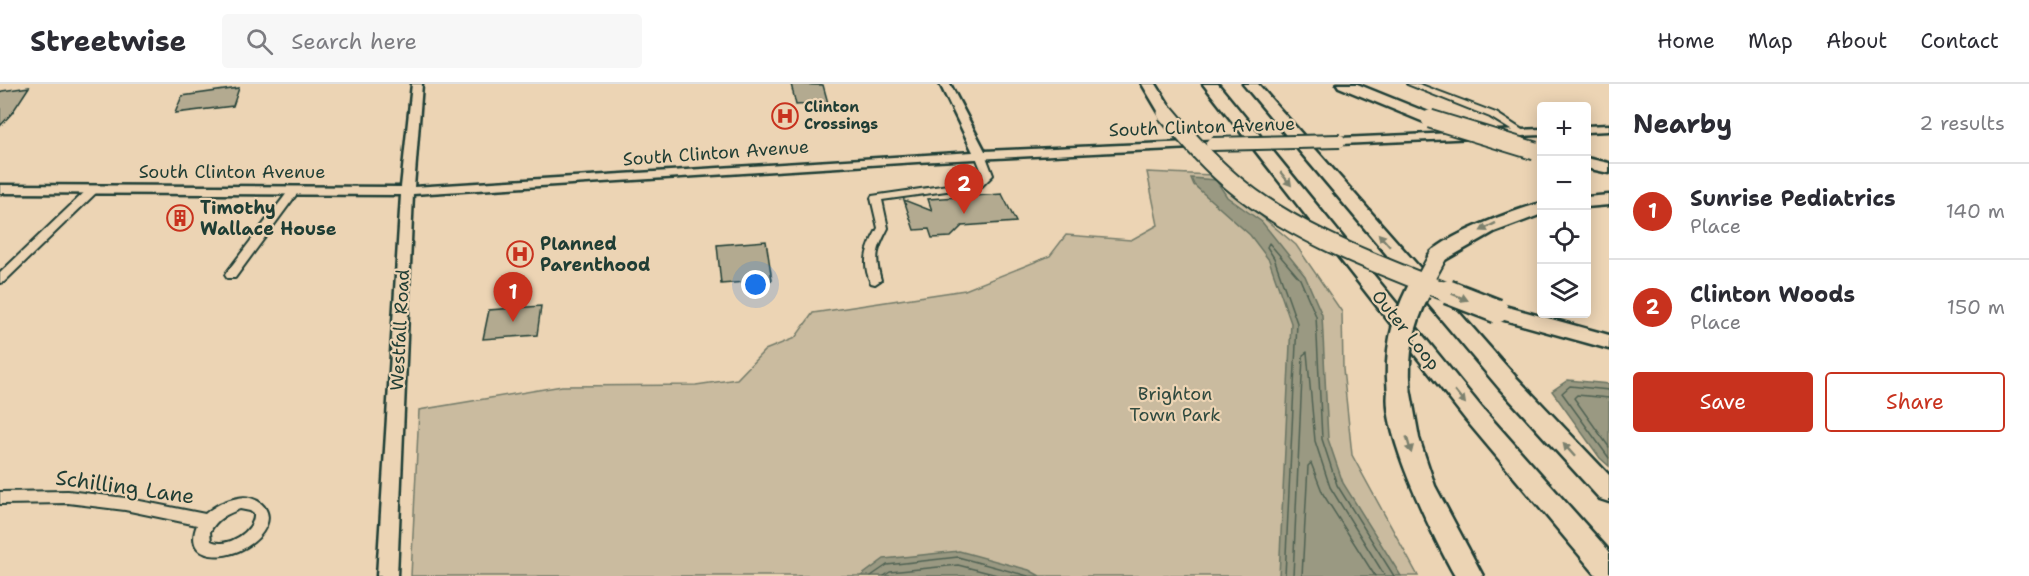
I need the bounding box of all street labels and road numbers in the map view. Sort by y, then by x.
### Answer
street label: South Clinton Avenue [1108,112,1296,142]
street label: South Clinton Avenue [622,135,810,171]
street label: South Clinton Avenue [139,160,325,184]
street label: Westfall Road [385,269,415,391]
street label: Outer Loop [1366,285,1446,375]
street label: Schilling Lane [54,463,196,511]

